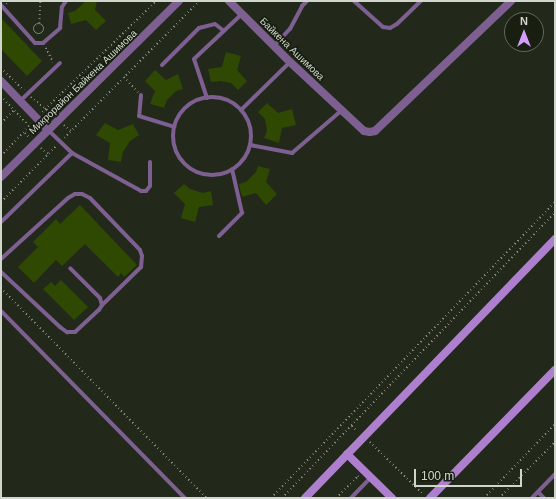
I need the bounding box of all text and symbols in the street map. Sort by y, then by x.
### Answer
north arrow [504,12,544,52]
street label: Байкена Ашимова [257,15,327,83]
text: N [520,15,528,27]
street label: Микрорайон Байкена Ашимова [27,27,139,137]
scale bar [416,461,524,487]
text: 100 m [421,469,454,483]

